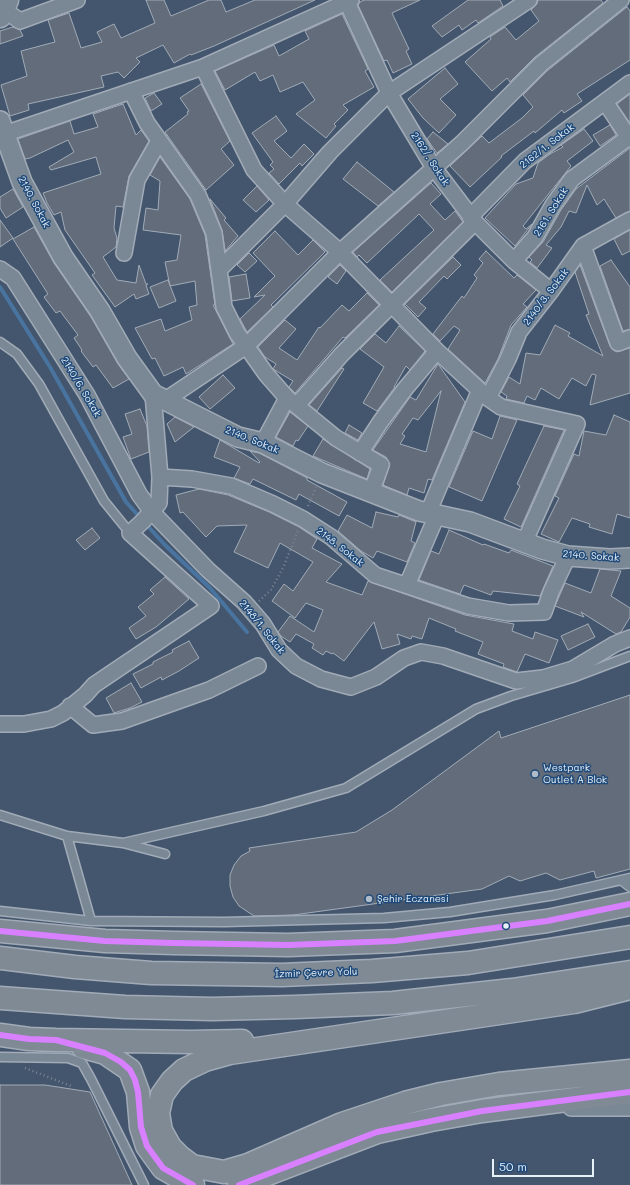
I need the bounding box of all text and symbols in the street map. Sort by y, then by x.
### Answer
street label: 2162/1. Sokak [517,121,577,171]
street label: 2162/. Sokak [408,130,452,188]
street label: 2140. Sokak [15,174,53,230]
street label: 2161. Sokak [531,185,571,239]
street label: 2140/3. Sokak [521,266,571,328]
street label: 2140/6. Sokak [58,355,104,419]
street label: 2140. Sokak [223,424,281,456]
street label: 2148. Sokak [314,525,366,569]
street label: 2140. Sokak [562,548,620,564]
street label: 2148/1. Sokak [236,597,288,657]
place label: Westpark Outlet A Blok [543,762,607,786]
marker: Westpark Outlet A Blok [530,769,540,779]
place label: Şehir Eczanesi [377,893,449,905]
marker: Şehir Eczanesi [364,894,374,904]
unlabelled marker [501,921,511,931]
street label: İzmir Çevre Yolu [274,966,358,980]
scale bar [494,1151,596,1177]
text: 50 m [499,1158,527,1174]

